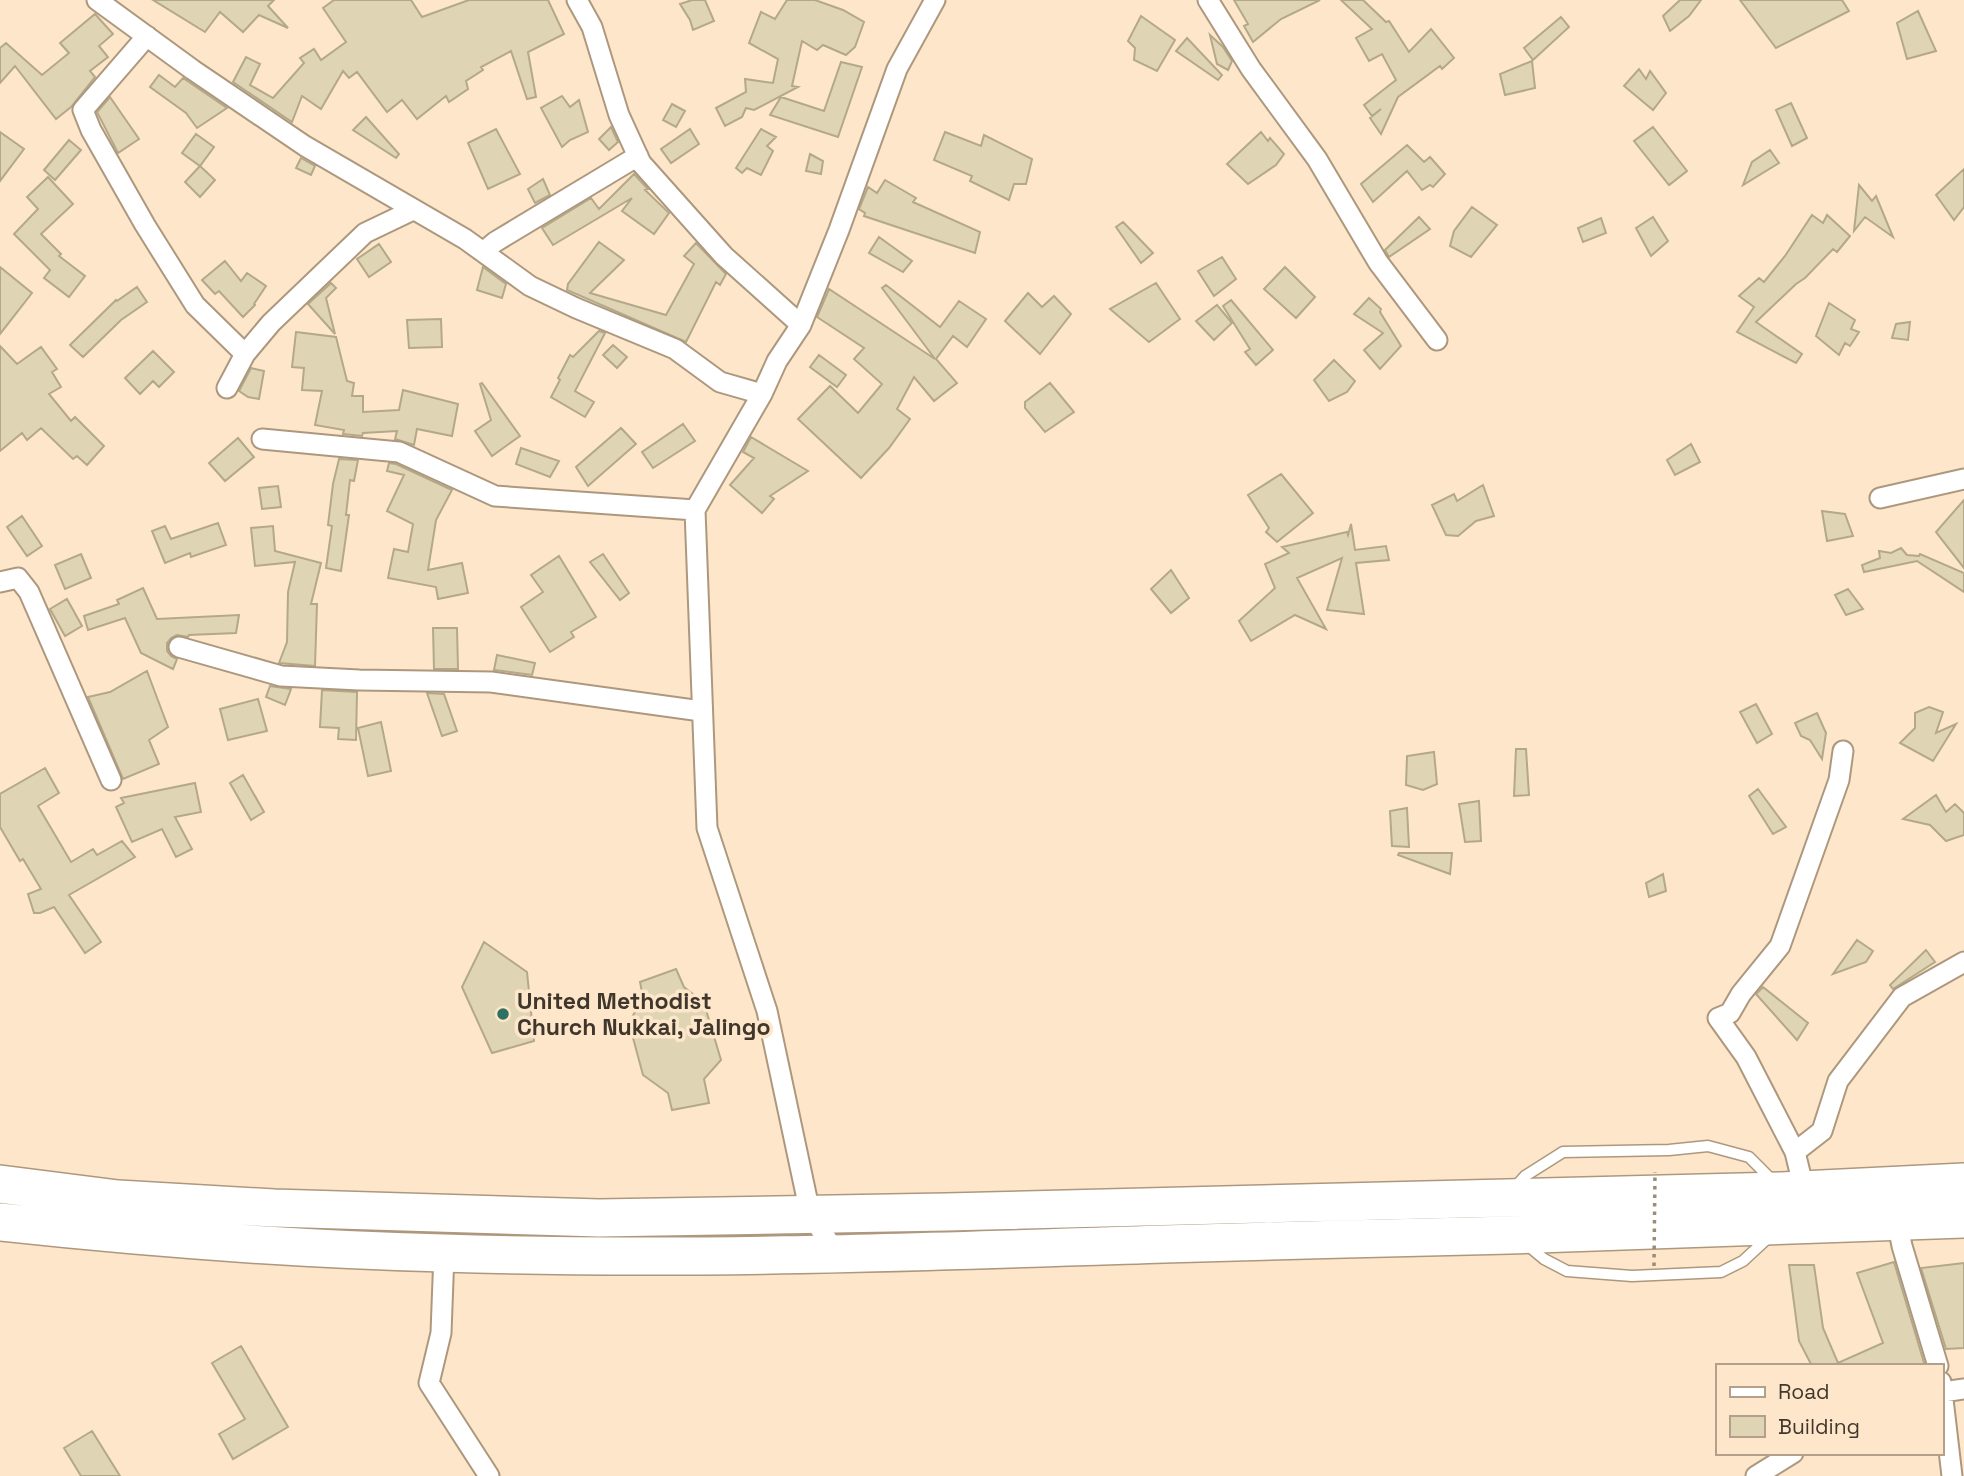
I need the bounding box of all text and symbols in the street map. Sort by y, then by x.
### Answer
place label: United Methodist Church Nukkai, Jalingo [517,986,770,1042]
marker: United Methodist Church Nukkai, Jalingo [495,1006,511,1022]
legend [1716,1364,1943,1455]
text: Road [1778,1378,1830,1405]
text: Building [1778,1413,1860,1440]

